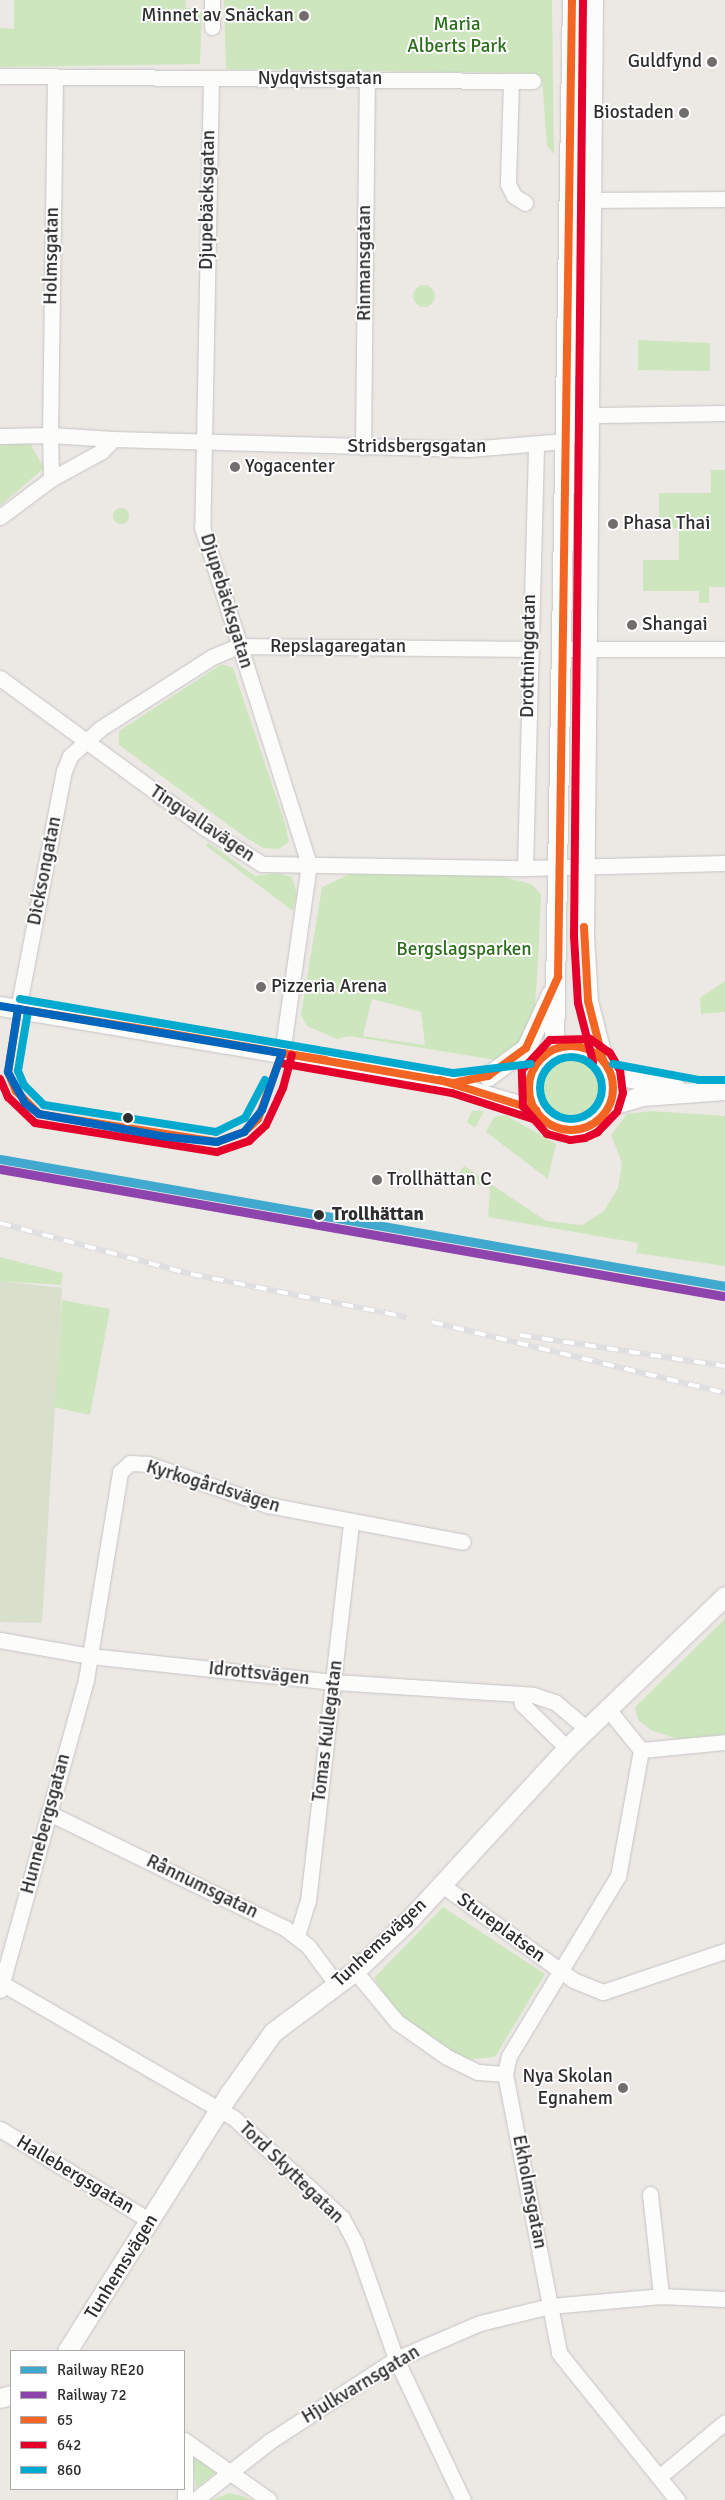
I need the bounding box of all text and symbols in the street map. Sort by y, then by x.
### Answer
place label: Minnet av Snäckan [141,5,294,27]
marker: Minnet av Snäckan [298,10,310,22]
park label: Maria Alberts Park [407,14,507,58]
place label: Guldfynd [628,51,702,73]
marker: Guldfynd [706,56,718,68]
street label: Nydqvistsgatan [258,68,382,90]
place label: Biostaden [593,102,674,124]
marker: Biostaden [678,107,690,119]
street label: Djupebäcksgatan [195,130,221,270]
street label: Rinmansgatan [354,205,376,321]
street label: Holmsgatan [40,207,64,305]
street label: Stridsbergsgatan [348,436,486,458]
place label: Yogacenter [245,456,335,478]
marker: Yogacenter [229,461,241,473]
place label: Phasa Thai [623,513,710,535]
marker: Phasa Thai [607,518,619,530]
street label: Djupebäcksgatan [195,531,257,671]
street label: Drottninggatan [517,594,541,718]
place label: Shangai [642,614,708,636]
marker: Shangai [626,619,638,631]
street label: Repslagaregatan [270,636,406,658]
street label: Tingvallavägen [145,781,259,867]
street label: Dicksongatan [23,815,67,927]
park label: Bergslagsparken [396,939,532,961]
place label: Pizzeria Arena [271,976,387,998]
marker: Pizzeria Arena [255,981,267,993]
unlabelled marker [123,1113,133,1123]
place label: Trollhättan C [387,1169,492,1191]
marker: Trollhättan C [371,1174,383,1186]
place label: Trollhättan [332,1204,424,1226]
marker: Trollhättan [310,1206,328,1224]
street label: Kyrkogårdsvägen [143,1456,283,1518]
street label: Idrottsvägen [207,1657,311,1691]
street label: Tomas Kullegatan [308,1659,348,1803]
street label: Hunnebergsgatan [16,1751,76,1897]
street label: Rånnumsgatan [142,1850,262,1924]
street label: Stureplatsen [452,1888,550,1968]
street label: Tunhemsvägen [328,1894,432,1992]
place label: Nya Skolan Egnahem [522,2066,613,2110]
marker: Nya Skolan Egnahem [617,2082,629,2094]
street label: Tord Skyttegatan [234,2117,348,2229]
street label: Hallebergsgatan [12,2131,138,2219]
street label: Ekholmsgatan [507,2133,551,2251]
street label: Tunhemsvägen [81,2210,163,2324]
street label: Hjulkvarnsgatan [298,2341,424,2429]
legend [10,2350,185,2490]
text: Railway RE20 [57,2361,144,2379]
text: Railway 72 [57,2386,127,2404]
text: 65 [57,2411,73,2429]
text: 642 [57,2436,81,2454]
text: 860 [57,2461,81,2479]

